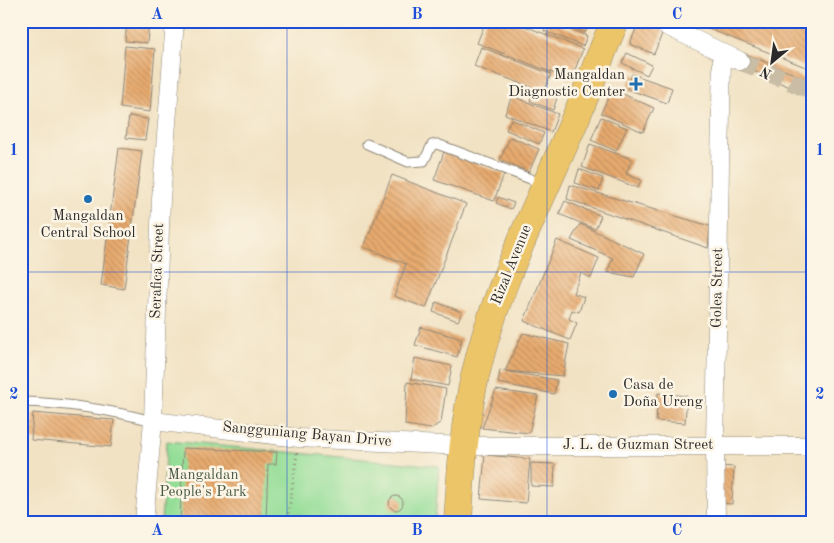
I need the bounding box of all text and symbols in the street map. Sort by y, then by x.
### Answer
text: A [151,7,163,23]
text: B [411,7,423,23]
text: C [672,7,682,23]
north arrow [746,38,796,88]
text: N [758,64,774,81]
place label: Mangaldan Diagnostic Center [508,68,625,100]
marker: Mangaldan Diagnostic Center [629,77,643,91]
text: 1 [9,143,19,159]
text: 1 [815,143,825,159]
marker: Mangaldan Central School [82,193,94,205]
place label: Mangaldan Central School [40,209,136,241]
street label: Serafica Street [149,223,167,319]
street label: Rizal Avenue [489,223,535,307]
street label: Golea Street [710,248,726,328]
place label: Casa de Doña Ureng [623,378,703,410]
text: 2 [9,387,19,403]
text: 2 [815,387,825,403]
marker: Casa de Doña Ureng [607,388,619,400]
street label: Sangguniang Bayan Drive [222,420,392,450]
street label: J. L. de Guzman Street [563,438,713,453]
park label: Mangaldan People's Park [159,468,247,500]
text: A [151,523,163,539]
text: B [411,523,423,539]
text: C [672,523,682,539]

